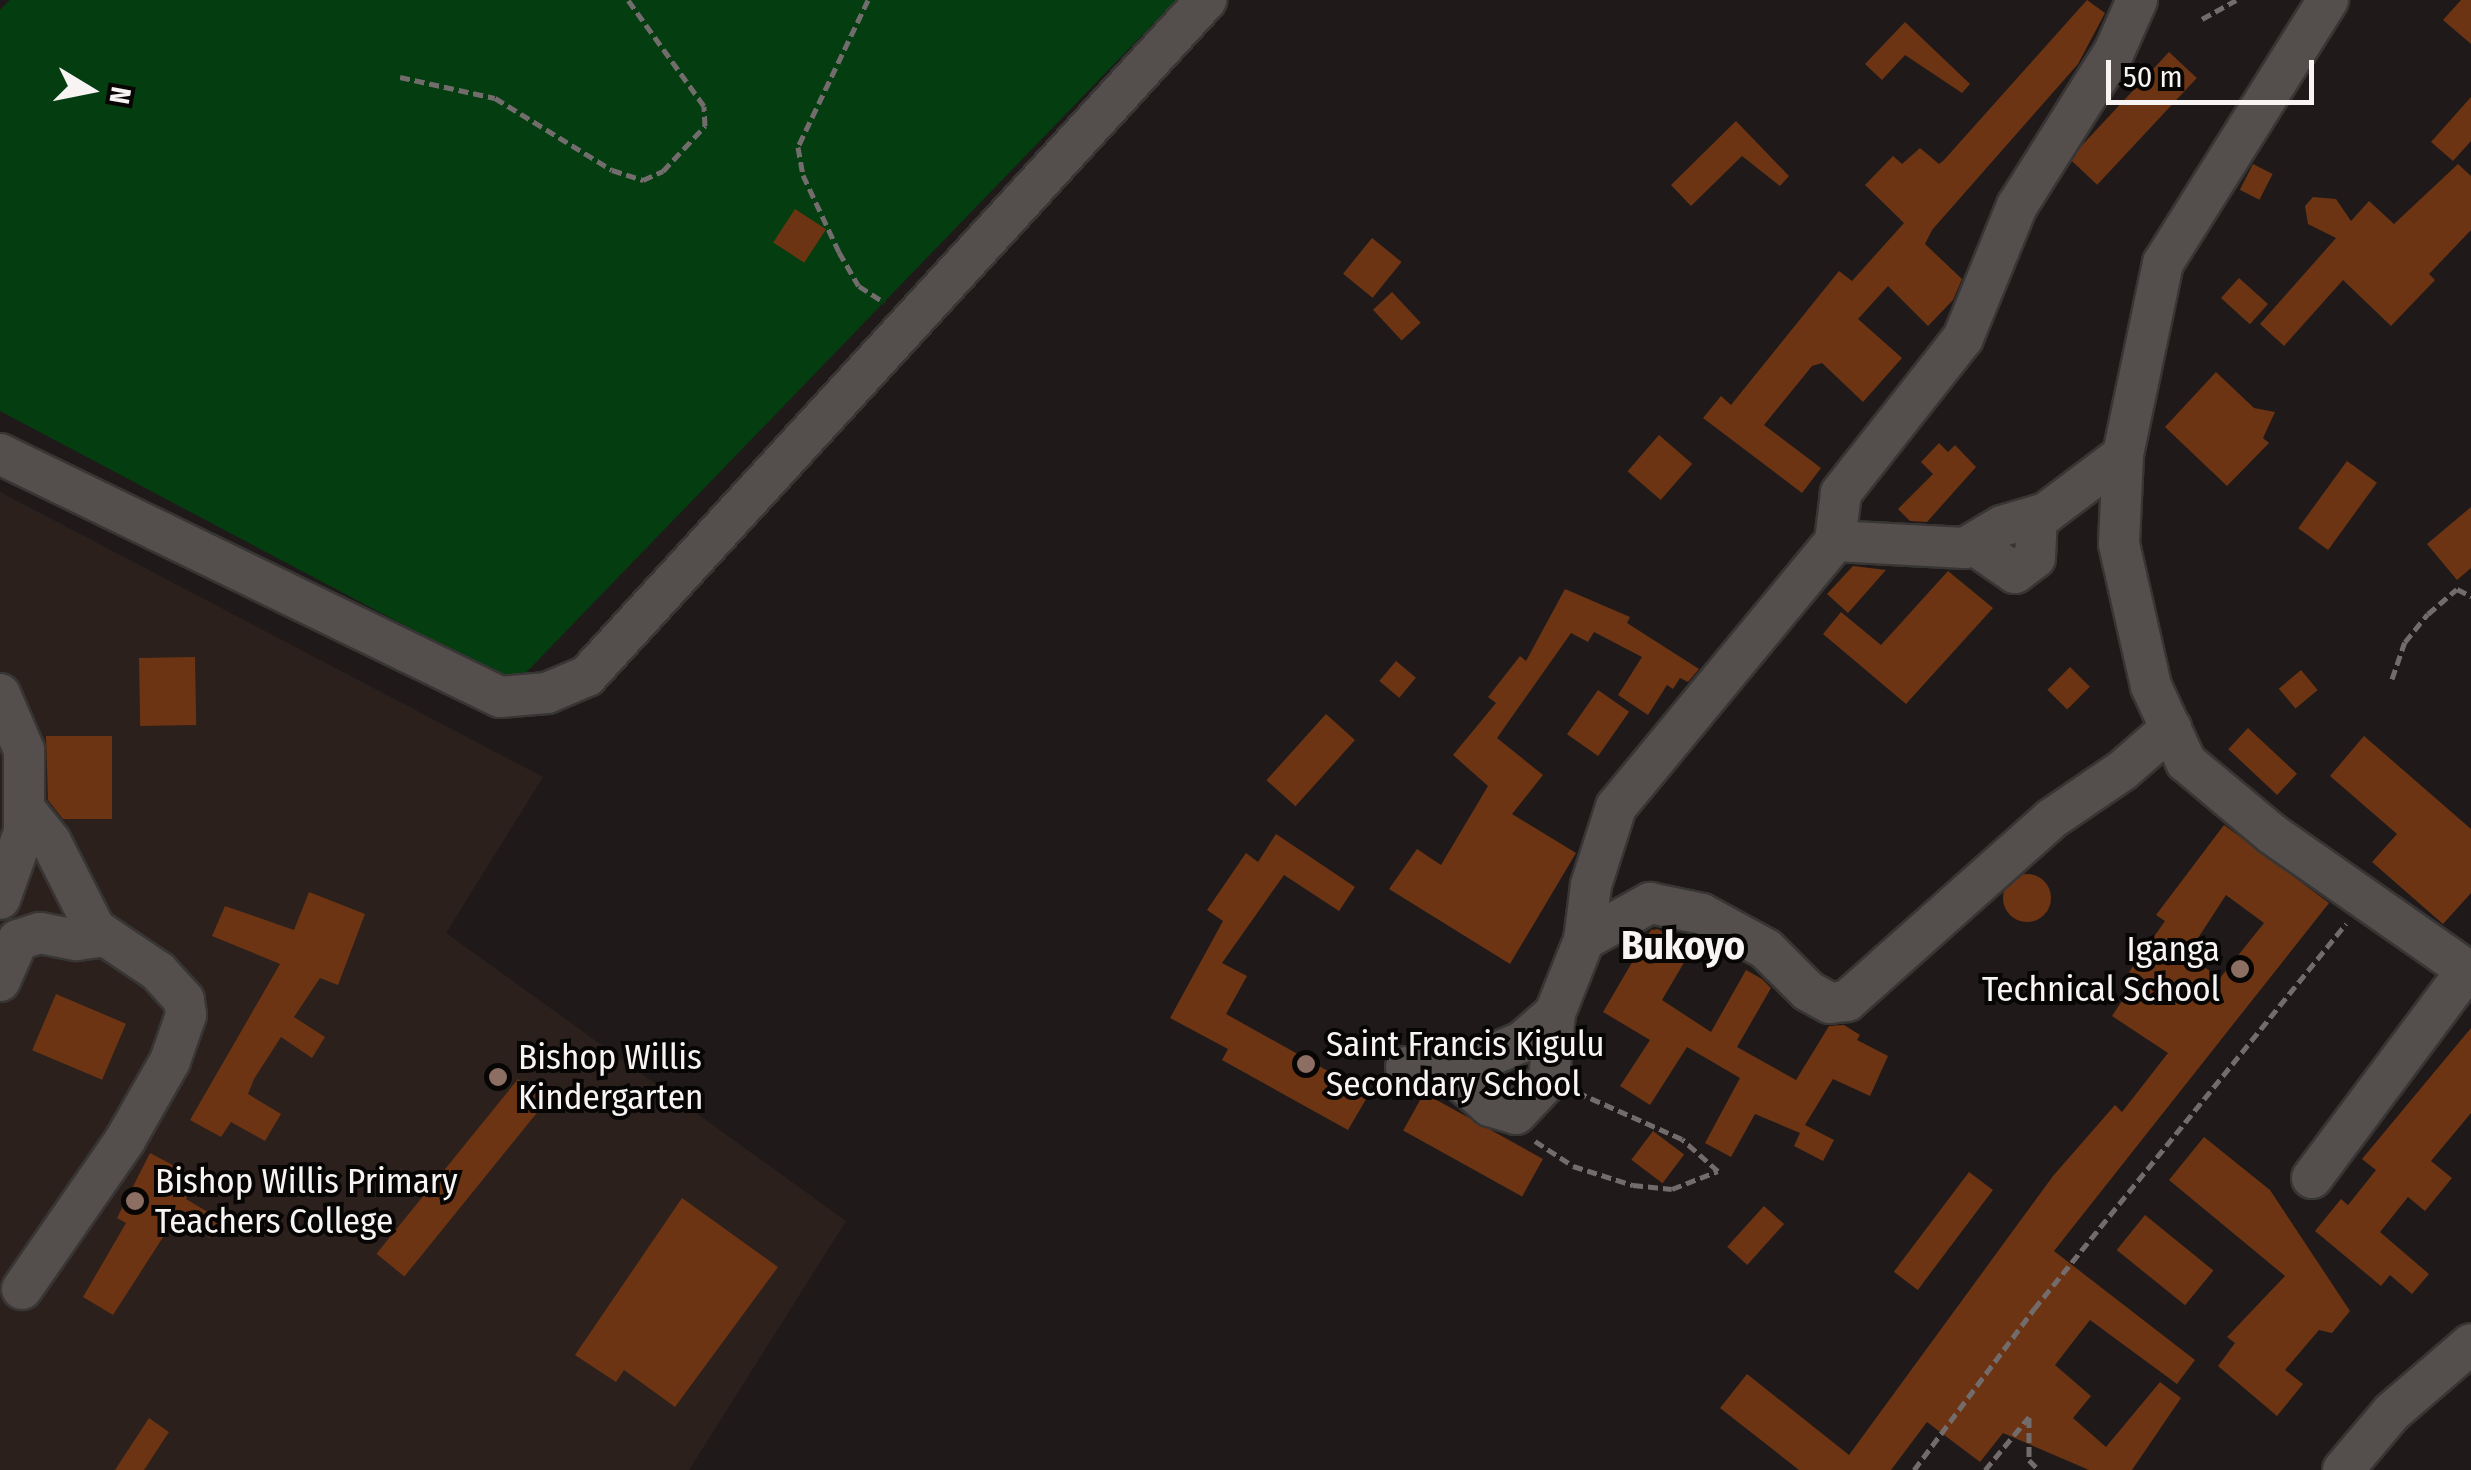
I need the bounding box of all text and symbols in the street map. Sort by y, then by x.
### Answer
north arrow [40,40,140,140]
scale bar [2111,40,2318,102]
text: 50 m [2123,59,2183,95]
text: N [102,84,138,106]
district label: Bukoyo [1621,922,1745,970]
place label: Iganga Technical School [1982,928,2220,1010]
marker: Iganga Technical School [2229,958,2251,980]
place label: Saint Francis Kigulu Secondary School [1326,1023,1605,1105]
place label: Bishop Willis Kindergarten [518,1036,703,1118]
marker: Saint Francis Kigulu Secondary School [1295,1053,1317,1075]
marker: Bishop Willis Kindergarten [487,1066,509,1088]
place label: Bishop Willis Primary Teachers College [155,1160,458,1242]
marker: Bishop Willis Primary Teachers College [124,1190,146,1212]

